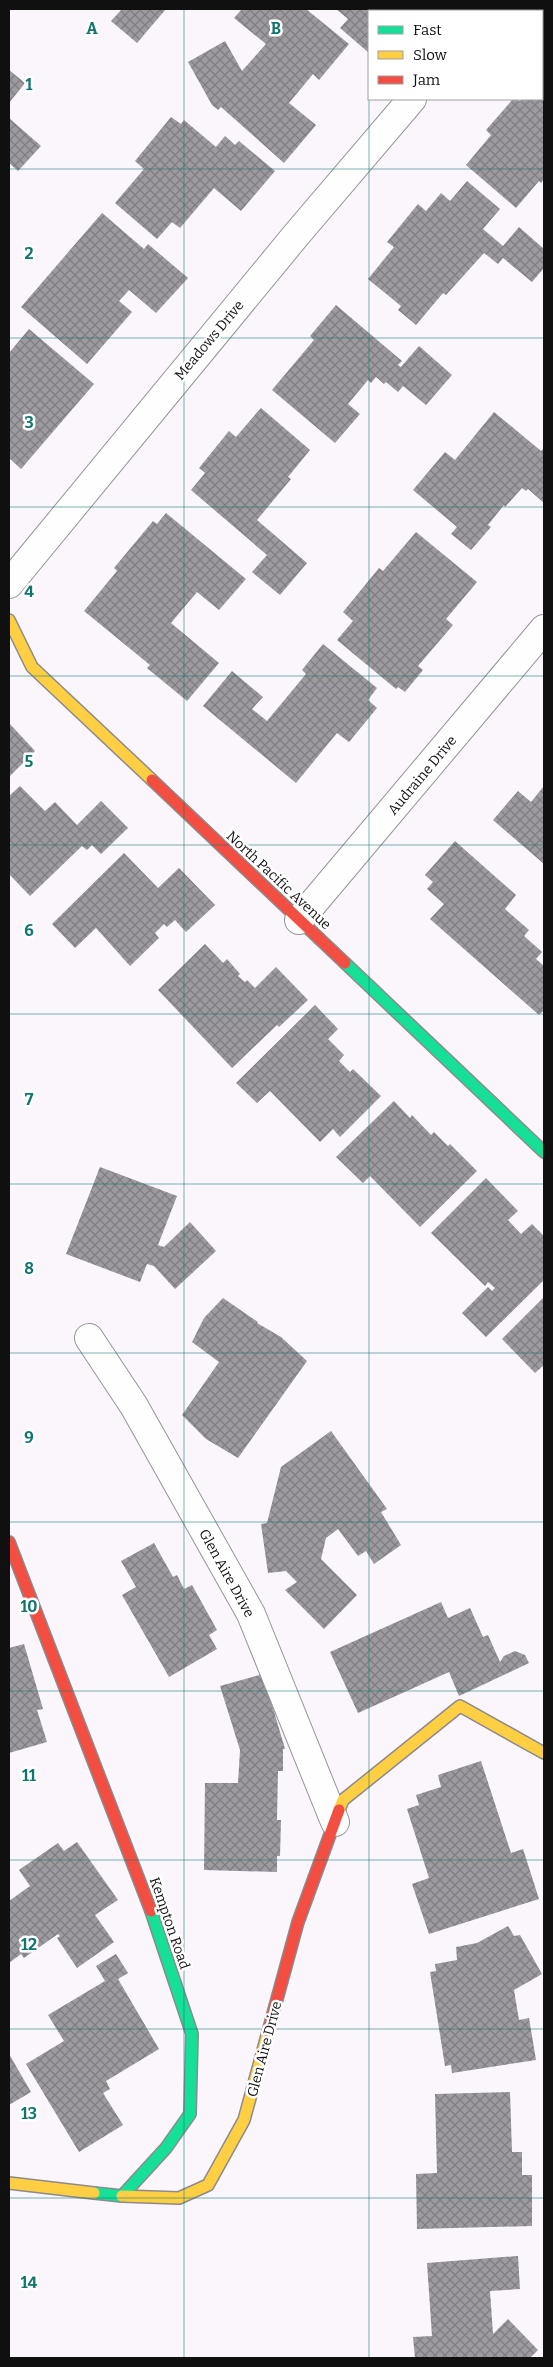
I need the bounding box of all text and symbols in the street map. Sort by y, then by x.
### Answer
legend [368,10,543,100]
text: A [86,19,98,38]
text: B [271,19,281,38]
text: Fast [413,21,442,39]
text: Slow [413,46,448,64]
text: Jam [412,71,441,89]
text: 1 [26,75,33,94]
text: 2 [24,244,34,263]
street label: Meadows Drive [171,297,248,384]
text: 3 [24,413,34,432]
text: 4 [24,582,34,601]
street label: Audraine Drive [384,732,460,818]
text: 5 [25,752,34,771]
street label: North Pacific Avenue [223,828,334,933]
text: 6 [24,921,34,940]
text: 7 [25,1090,34,1109]
text: 8 [24,1259,34,1278]
text: 9 [24,1428,34,1447]
street label: Glen Aire Drive [195,1526,258,1620]
text: 10 [20,1597,38,1616]
text: 11 [22,1766,36,1785]
street label: Kempton Road [146,1875,193,1971]
text: 12 [21,1935,37,1954]
street label: Glen Aire Drive [244,2000,285,2099]
text: 13 [21,2104,37,2123]
text: 14 [21,2273,38,2292]

